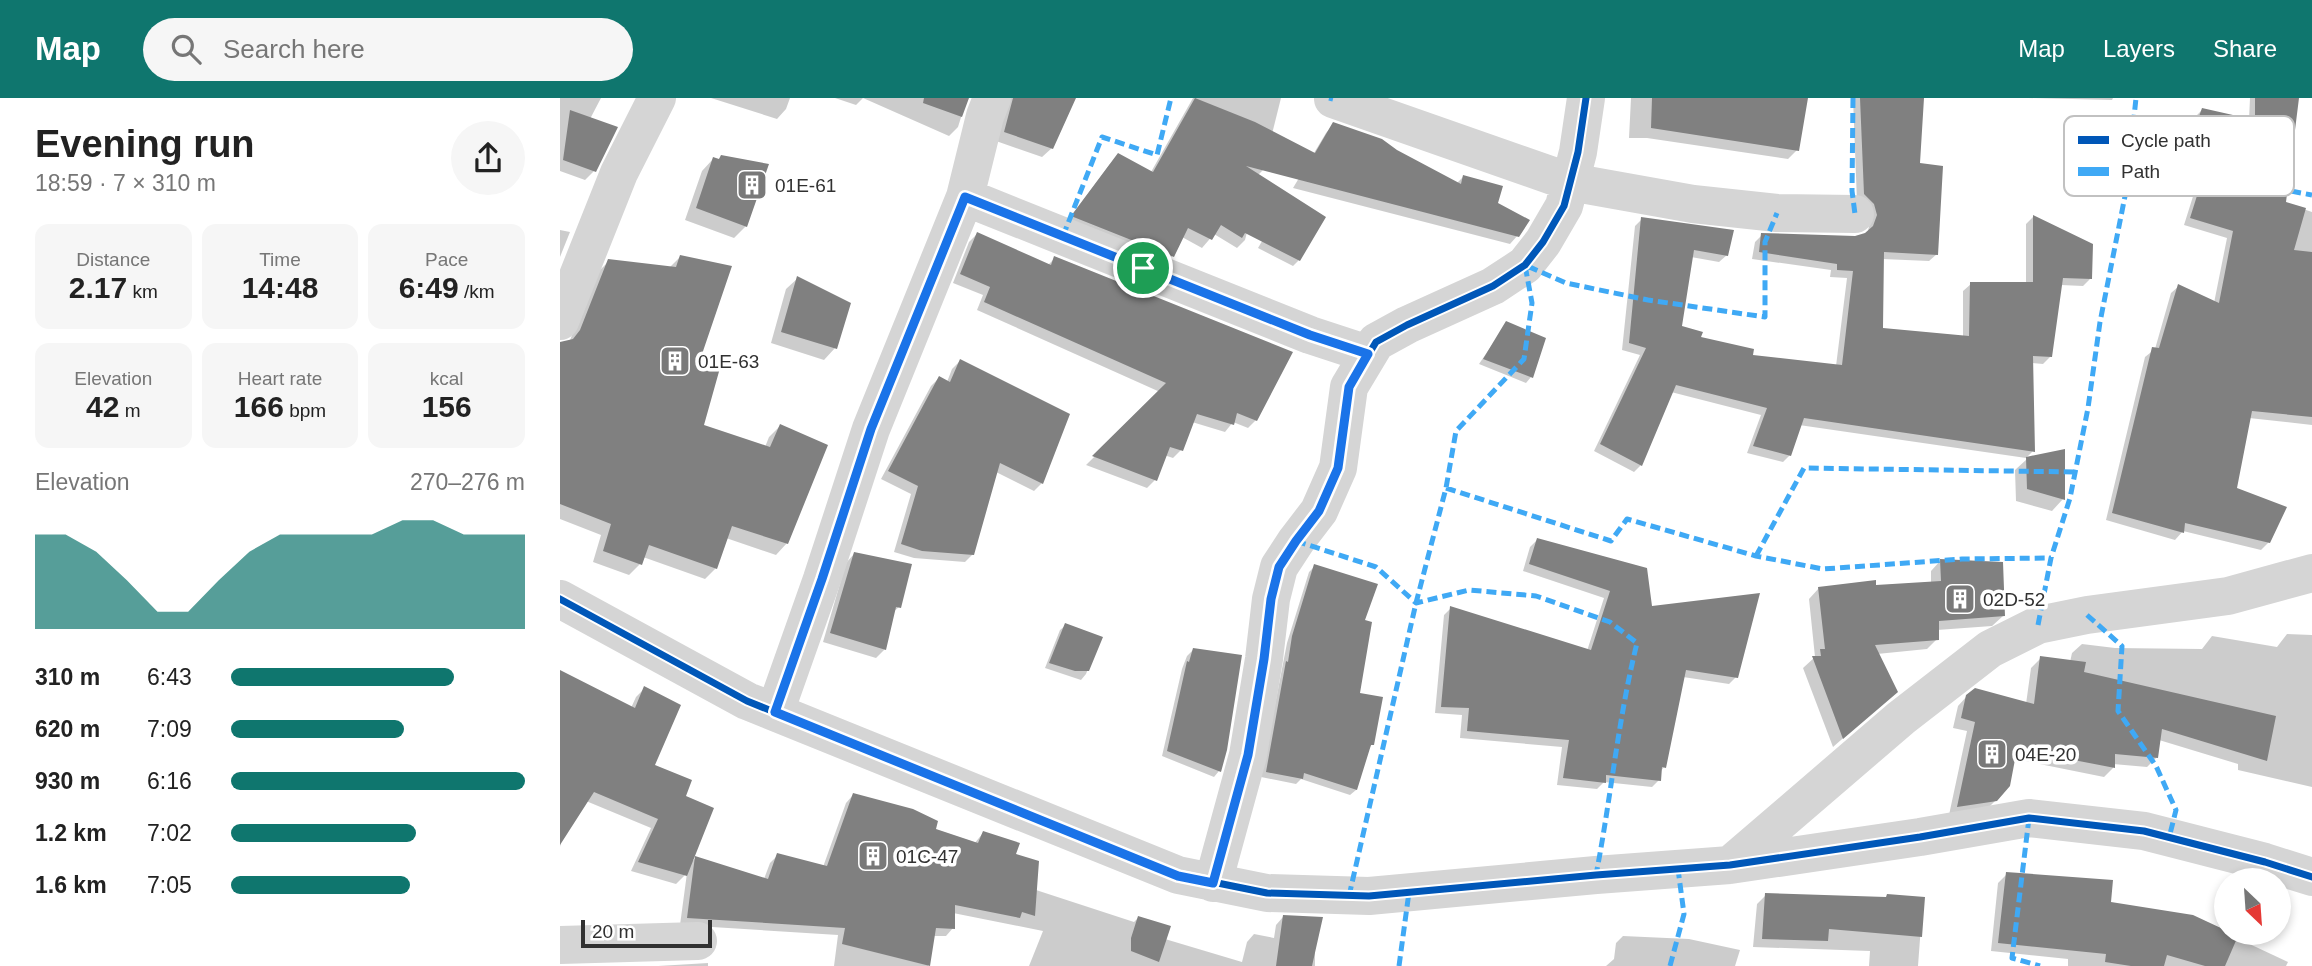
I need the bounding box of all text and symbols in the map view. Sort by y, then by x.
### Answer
search box [143,18,633,81]
text: Map [35,30,101,67]
icon: search [167,30,205,68]
text: Search here [223,34,365,64]
text: Map [2018,35,2065,62]
text: Layers [2103,35,2175,62]
text: Share [2213,35,2277,62]
legend [2064,116,2294,196]
button: share [451,121,525,195]
text: Evening run [35,123,255,165]
text: Cycle path [2121,130,2211,151]
text: Path [2121,161,2160,182]
building icon: 01E-61 [735,168,769,202]
text: 18:59 · 7 × 310 m [35,170,216,196]
place label: 01E-61 [775,175,836,196]
pin [1113,238,1173,298]
text: Distance [76,249,150,270]
text: Time [259,249,301,270]
text: Pace [425,249,468,270]
icon: arrive [1124,249,1162,287]
text: 2.17 [69,271,127,304]
text: 14:48 [242,271,318,304]
text: 6:49 [399,271,459,304]
text: km [127,281,158,302]
text: /km [459,281,495,302]
building icon: 01E-63 [658,344,692,378]
place label: 01E-63 [698,351,759,372]
text: Elevation [74,368,152,389]
text: Heart rate [238,368,322,389]
text: kcal [430,368,464,389]
text: 42 [86,390,119,423]
text: 166 [234,390,284,423]
text: 156 [422,390,472,423]
text: m [119,400,141,421]
text: bpm [284,400,326,421]
text: Elevation [35,469,130,495]
text: 270–276 m [410,469,525,495]
building icon: 02D-52 [1943,582,1977,616]
place label: 02D-52 [1983,589,2045,610]
text: 310 m [35,664,100,690]
text: 6:43 [147,664,192,690]
text: 620 m [35,716,100,742]
text: 7:09 [147,716,192,742]
building icon: 04E-20 [1975,737,2009,771]
place label: 04E-20 [2015,744,2076,765]
text: 930 m [35,768,100,794]
text: 6:16 [147,768,192,794]
text: 1.2 km [35,820,107,846]
text: 7:02 [147,820,192,846]
building icon: 01C-47 [856,839,890,873]
place label: 01C-47 [896,846,958,867]
north arrow [2214,868,2291,945]
map controls [2214,868,2291,945]
text: 1.6 km [35,872,107,898]
text: 7:05 [147,872,192,898]
scale bar [581,917,712,949]
text: 20 m [592,921,634,942]

